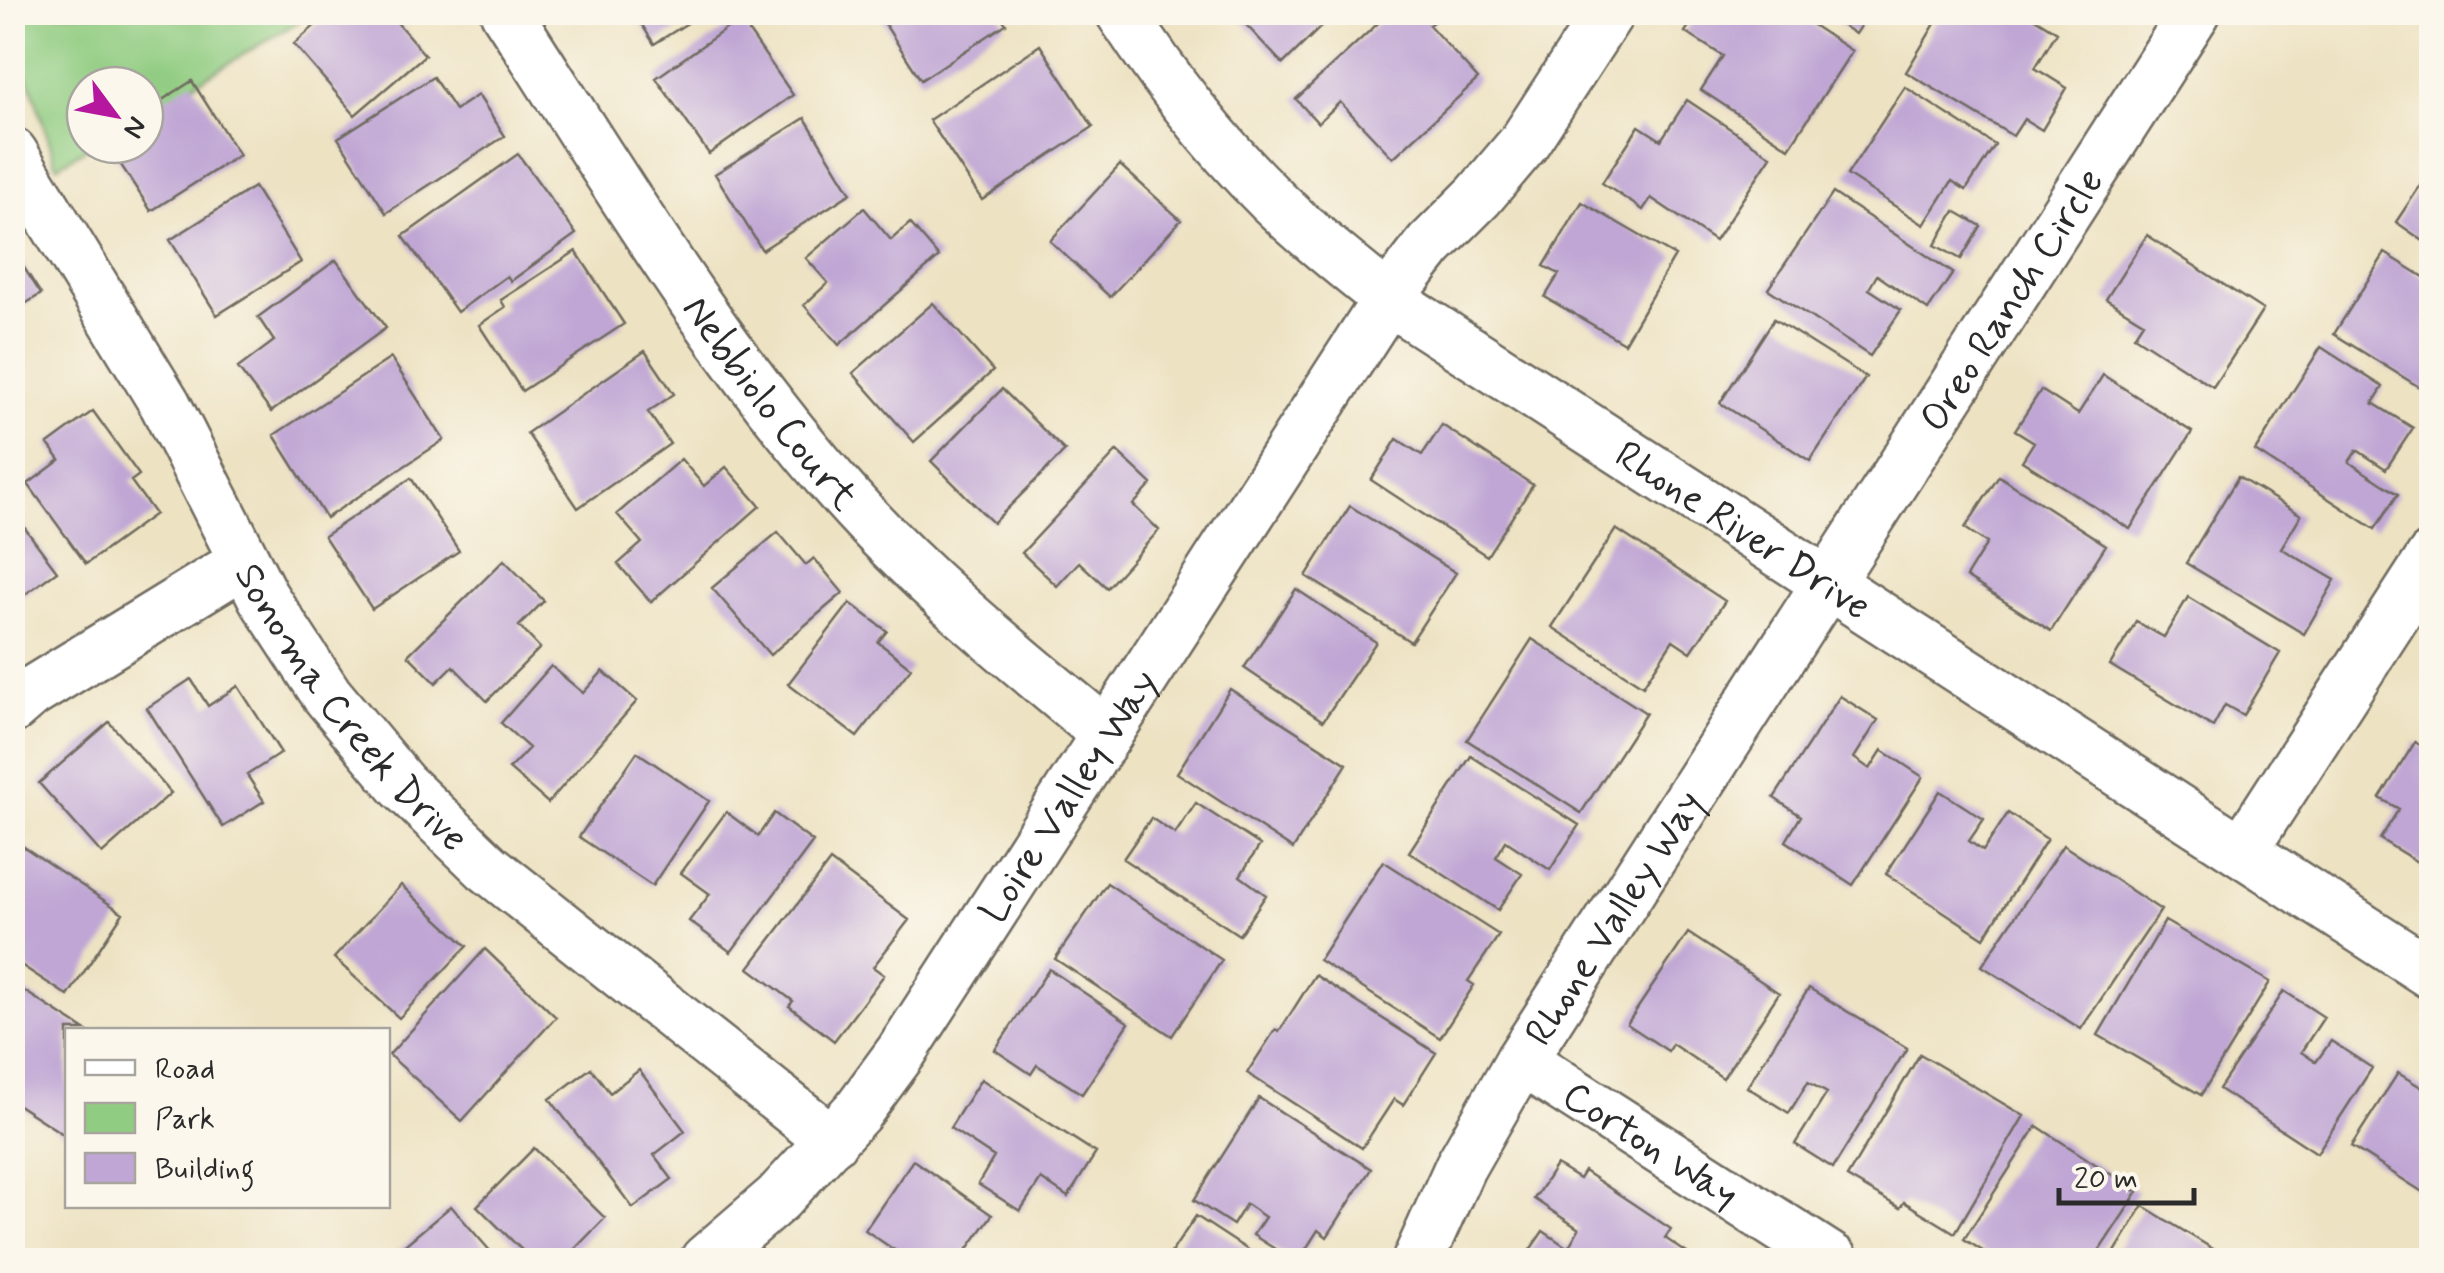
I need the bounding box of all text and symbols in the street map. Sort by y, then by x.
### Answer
north arrow [65,65,165,165]
text: N [113,109,155,145]
street label: Oreo Ranch Circle [1909,159,2117,442]
street label: Nebbiolo Court [669,286,868,522]
street label: Rhone River Drive [1604,430,1880,633]
street label: Sonoma Creek Drive [221,555,479,864]
street label: Loire Valley Way [969,660,1171,934]
street label: Rhone Valley Way [1514,781,1717,1056]
legend [65,1028,390,1208]
text: Road [155,1050,215,1089]
street label: Corton Way [1552,1070,1748,1222]
text: Park [155,1100,215,1139]
scale bar [2059,1143,2194,1205]
text: Building [155,1150,254,1192]
text: 20 m [2074,1160,2138,1199]

